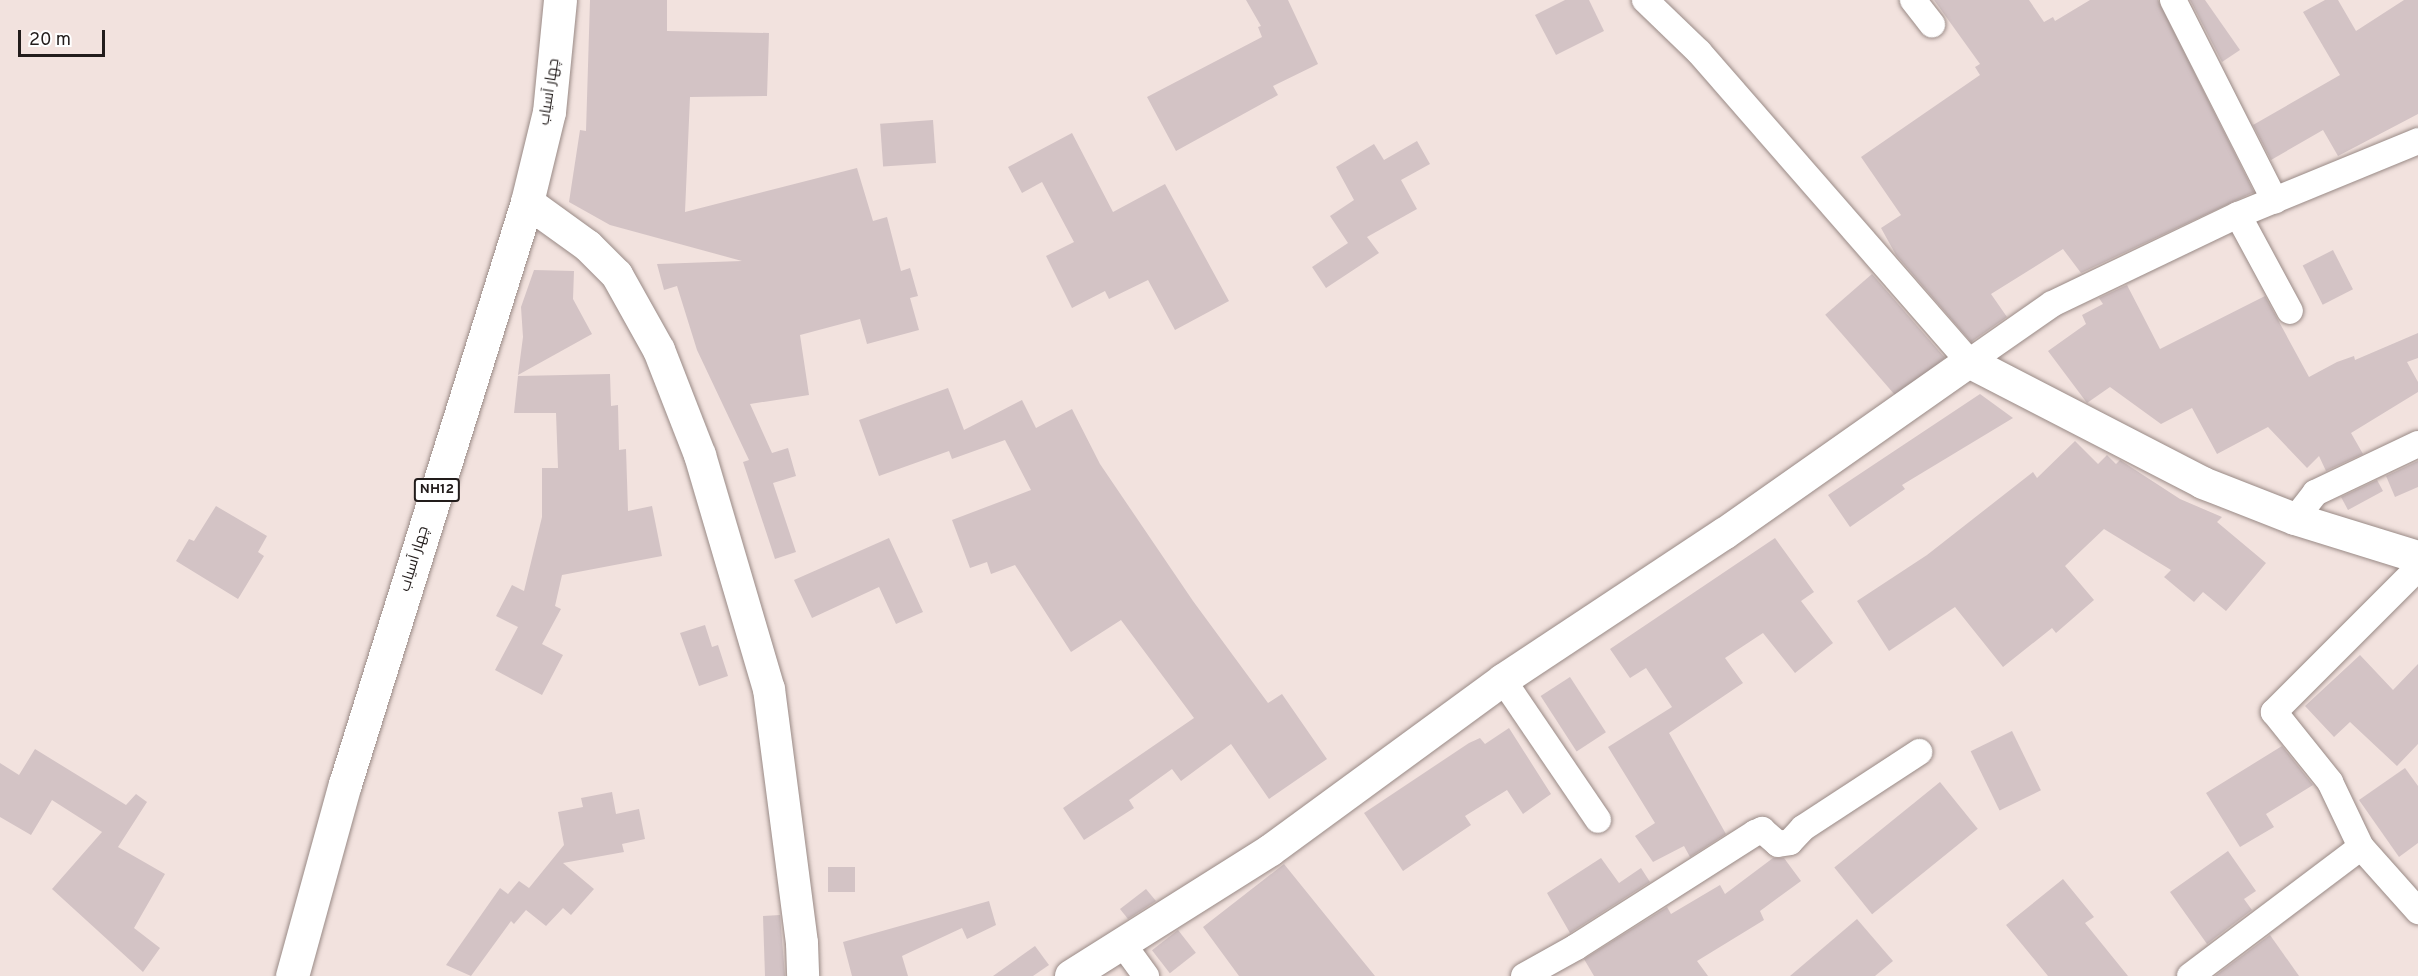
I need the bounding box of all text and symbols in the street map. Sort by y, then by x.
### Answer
scale bar [21,18,108,56]
text: 20 m [29,29,71,52]
street label: چهار آسیاب [536,57,564,127]
road number: NH12 [413,479,461,501]
street label: چهار آسیاب [397,524,433,594]

